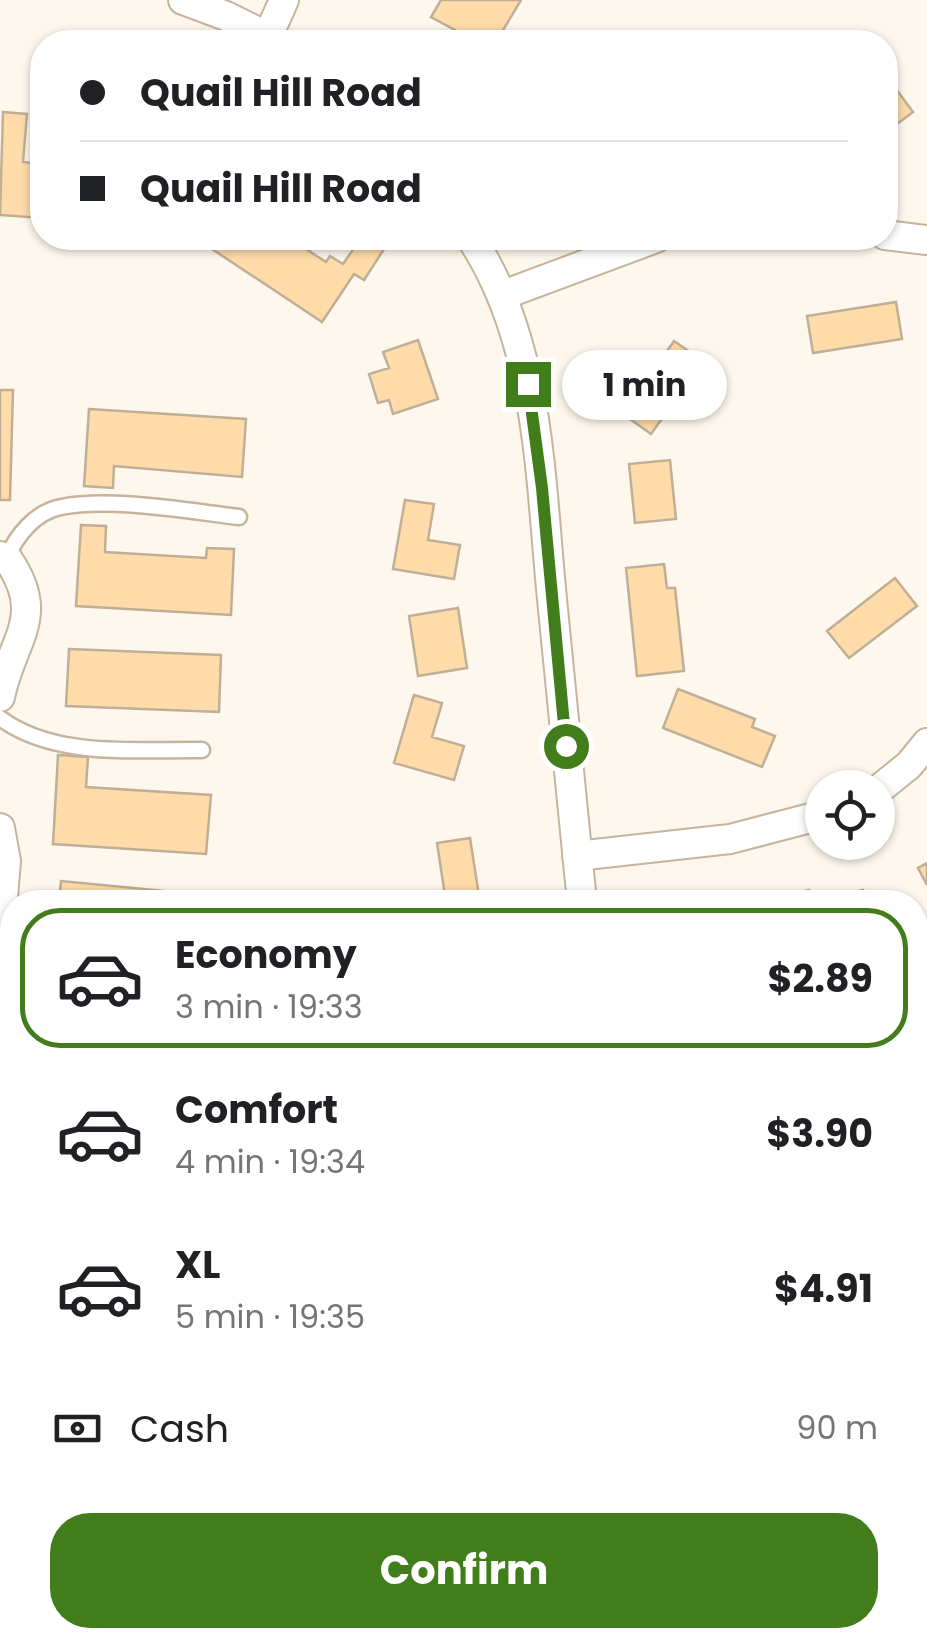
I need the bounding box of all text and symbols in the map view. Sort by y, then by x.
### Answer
text: Quail Hill Road [140,66,422,119]
text: Quail Hill Road [140,162,422,215]
callout: 1 min [563,349,728,419]
route end [506,362,551,407]
text: 1 min [603,362,686,407]
route start [544,724,589,769]
map controls [805,770,895,860]
button: locate [805,770,895,860]
text: Economy [175,928,357,981]
icon: car [55,933,145,1023]
text: $2.89 [768,952,873,1005]
text: 3 min · 19:33 [175,984,363,1029]
text: Comfort [175,1083,338,1136]
icon: car [55,1088,145,1178]
text: $3.90 [766,1107,873,1160]
text: 4 min · 19:34 [175,1139,365,1184]
text: XL [175,1238,220,1291]
icon: car [55,1243,145,1333]
text: $4.91 [774,1262,873,1315]
text: 5 min · 19:35 [175,1294,365,1339]
icon: cash [50,1401,105,1456]
text: Cash [130,1402,229,1455]
text: 90 m [796,1405,878,1450]
button: Confirm [50,1513,878,1628]

